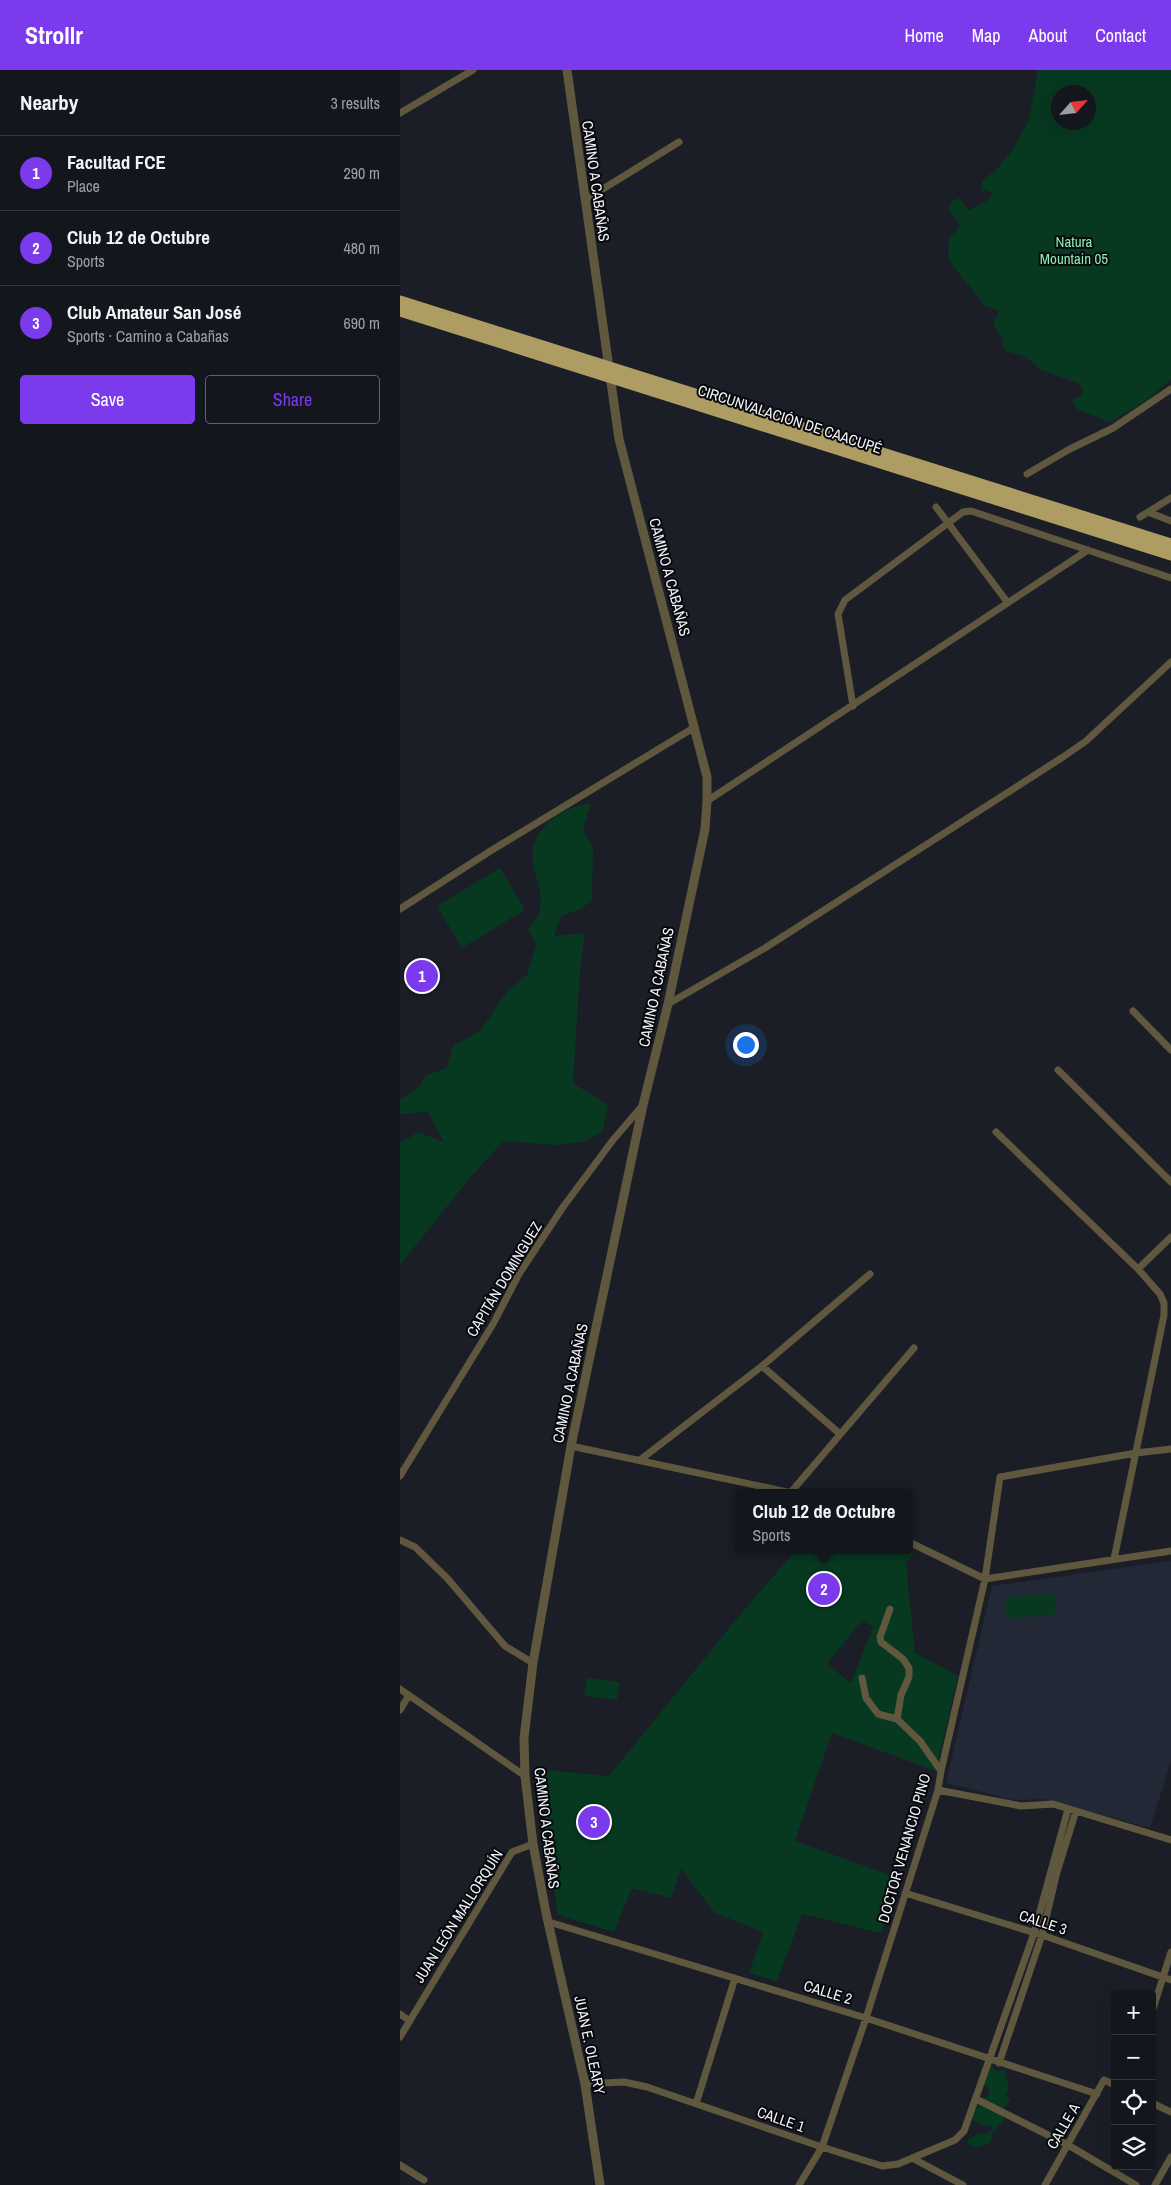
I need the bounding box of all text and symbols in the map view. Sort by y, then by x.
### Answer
text: Strollr [25,19,83,51]
text: Home [904,23,944,48]
text: Map [972,23,1001,48]
text: About [1029,23,1067,48]
text: Contact [1095,23,1146,48]
north arrow [1051,85,1096,130]
text: Nearby [20,88,78,117]
text: 3 results [330,92,380,114]
street label: CAMINO A CABAÑAS [577,119,615,243]
text: Facultad FCE [67,149,166,175]
text: 1 [32,162,40,184]
text: 290 m [344,162,380,184]
text: Place [67,175,100,197]
text: Club 12 de Octubre [67,224,210,250]
park label: Natura Mountain 05 [1040,231,1108,269]
text: 2 [32,237,40,259]
text: 480 m [344,237,380,259]
text: Sports [67,250,105,272]
text: Club Amateur San José [67,299,241,325]
text: 3 [32,312,40,334]
text: 690 m [344,312,380,334]
text: Sports · Camino a Cabañas [67,325,229,347]
button: Save [20,375,195,424]
button: Share [205,375,380,424]
street label: CIRCUNVALACIÓN DE CAACUPÉ [695,379,885,459]
street label: CAMINO A CABAÑAS [644,516,696,638]
street label: CAMINO A CABAÑAS [633,925,679,1049]
pin: 1 [406,957,438,995]
your location [733,1032,759,1058]
street label: CAPITÁN DOMINGUEZ [461,1217,547,1341]
street label: CAMINO A CABAÑAS [547,1321,593,1445]
popup [735,1489,913,1554]
text: Club 12 de Octubre [753,1498,895,1524]
text: Sports [753,1524,790,1546]
pin: 2 [808,1570,840,1608]
street label: CAMINO A CABAÑAS [529,1766,565,1890]
street label: DOCTOR VENANCIO PINO [873,1771,935,1925]
pin: 3 [578,1803,610,1841]
street label: JUAN LEÓN MALLORQUÍN [408,1845,508,1987]
street label: CALLE 3 [1016,1904,1070,1940]
street label: CALLE 2 [801,1975,855,2009]
map controls [1111,1990,1156,2170]
button: + [1111,1990,1156,2035]
street label: JUAN E. OLEARY [569,1994,611,2097]
button: − [1111,2035,1156,2080]
button: locate [1111,2080,1156,2125]
street label: CALLE A [1041,2098,1085,2153]
street label: CALLE 1 [754,2101,808,2137]
button: layers [1111,2125,1156,2170]

